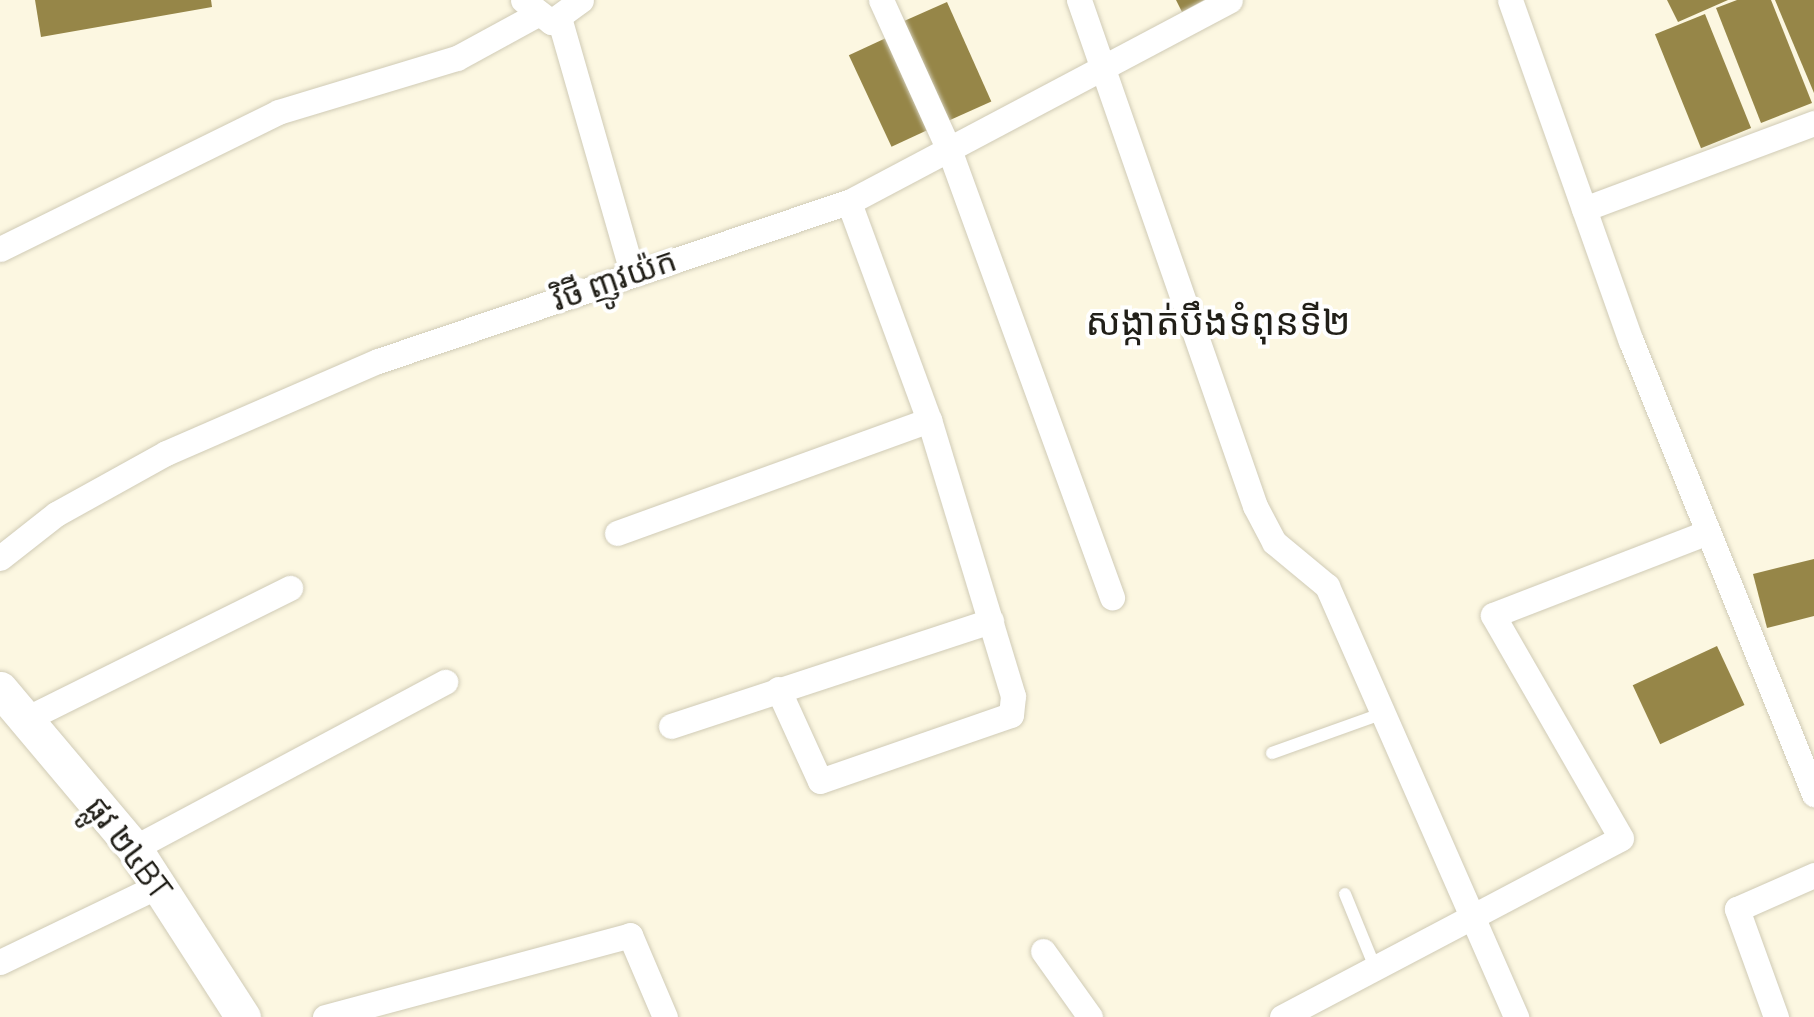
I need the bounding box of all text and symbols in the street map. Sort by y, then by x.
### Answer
street label: វិថី ញូវយ៉ក [547,240,681,318]
district label: សង្កាត់បឹងទំពុនទី២ [1085,298,1351,344]
street label: ផ្លូវ ២៤BT [78,789,180,907]

